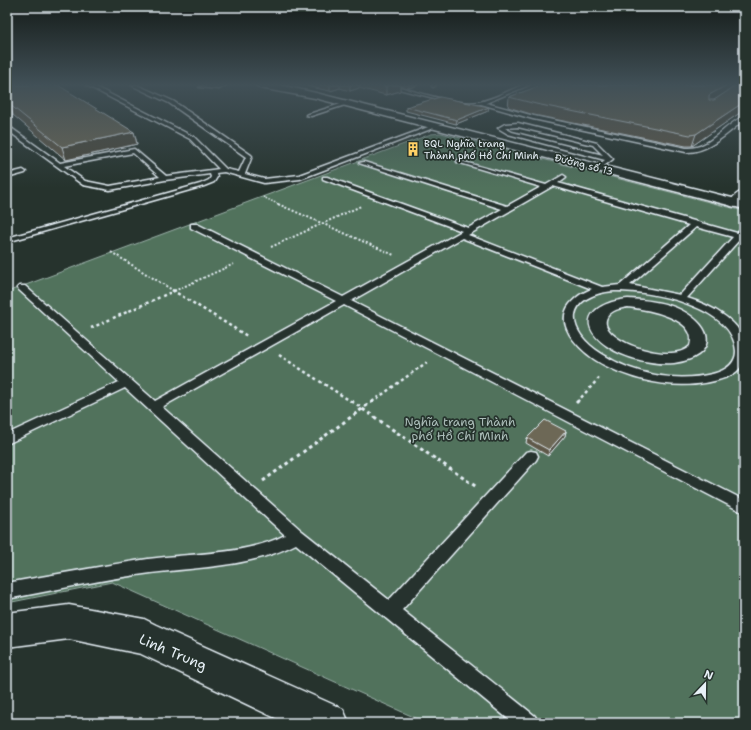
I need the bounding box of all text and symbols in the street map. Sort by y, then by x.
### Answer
place label: BQL Nghĩa trang Thành phố Hồ Chí Minh [424,137,539,162]
building icon: BQL Nghĩa trang Thành phố Hồ Chí Minh [405,141,421,157]
street label: Đường số 13 [553,151,614,178]
park label: Nghĩa trang Thành phố Hồ Chí Minh [404,414,516,444]
street label: Linh Trung [136,630,210,674]
north arrow [685,664,725,704]
text: N [702,667,716,684]

